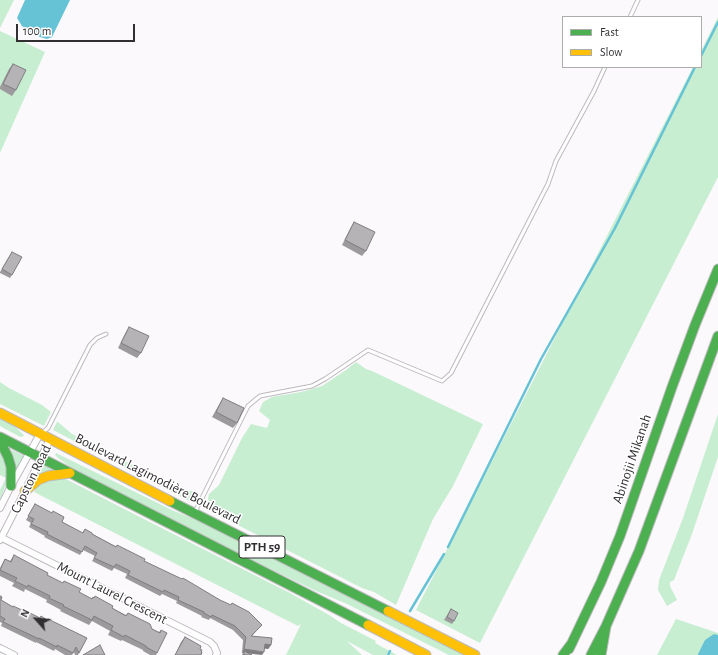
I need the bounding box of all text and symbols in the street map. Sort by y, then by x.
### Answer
scale bar [18,16,137,42]
legend [562,16,702,68]
text: 100 m [23,25,51,37]
text: Fast [600,26,619,38]
text: Slow [600,46,622,58]
street label: Abinojii Mikanah [609,412,655,506]
street label: Boulevard Lagimodière Boulevard [72,430,244,528]
street label: Capston Road [7,442,55,516]
road number: PTH 59 [239,536,285,558]
street label: Mount Laurel Crescent [54,558,170,628]
north arrow [16,599,56,639]
text: N [18,607,32,619]

